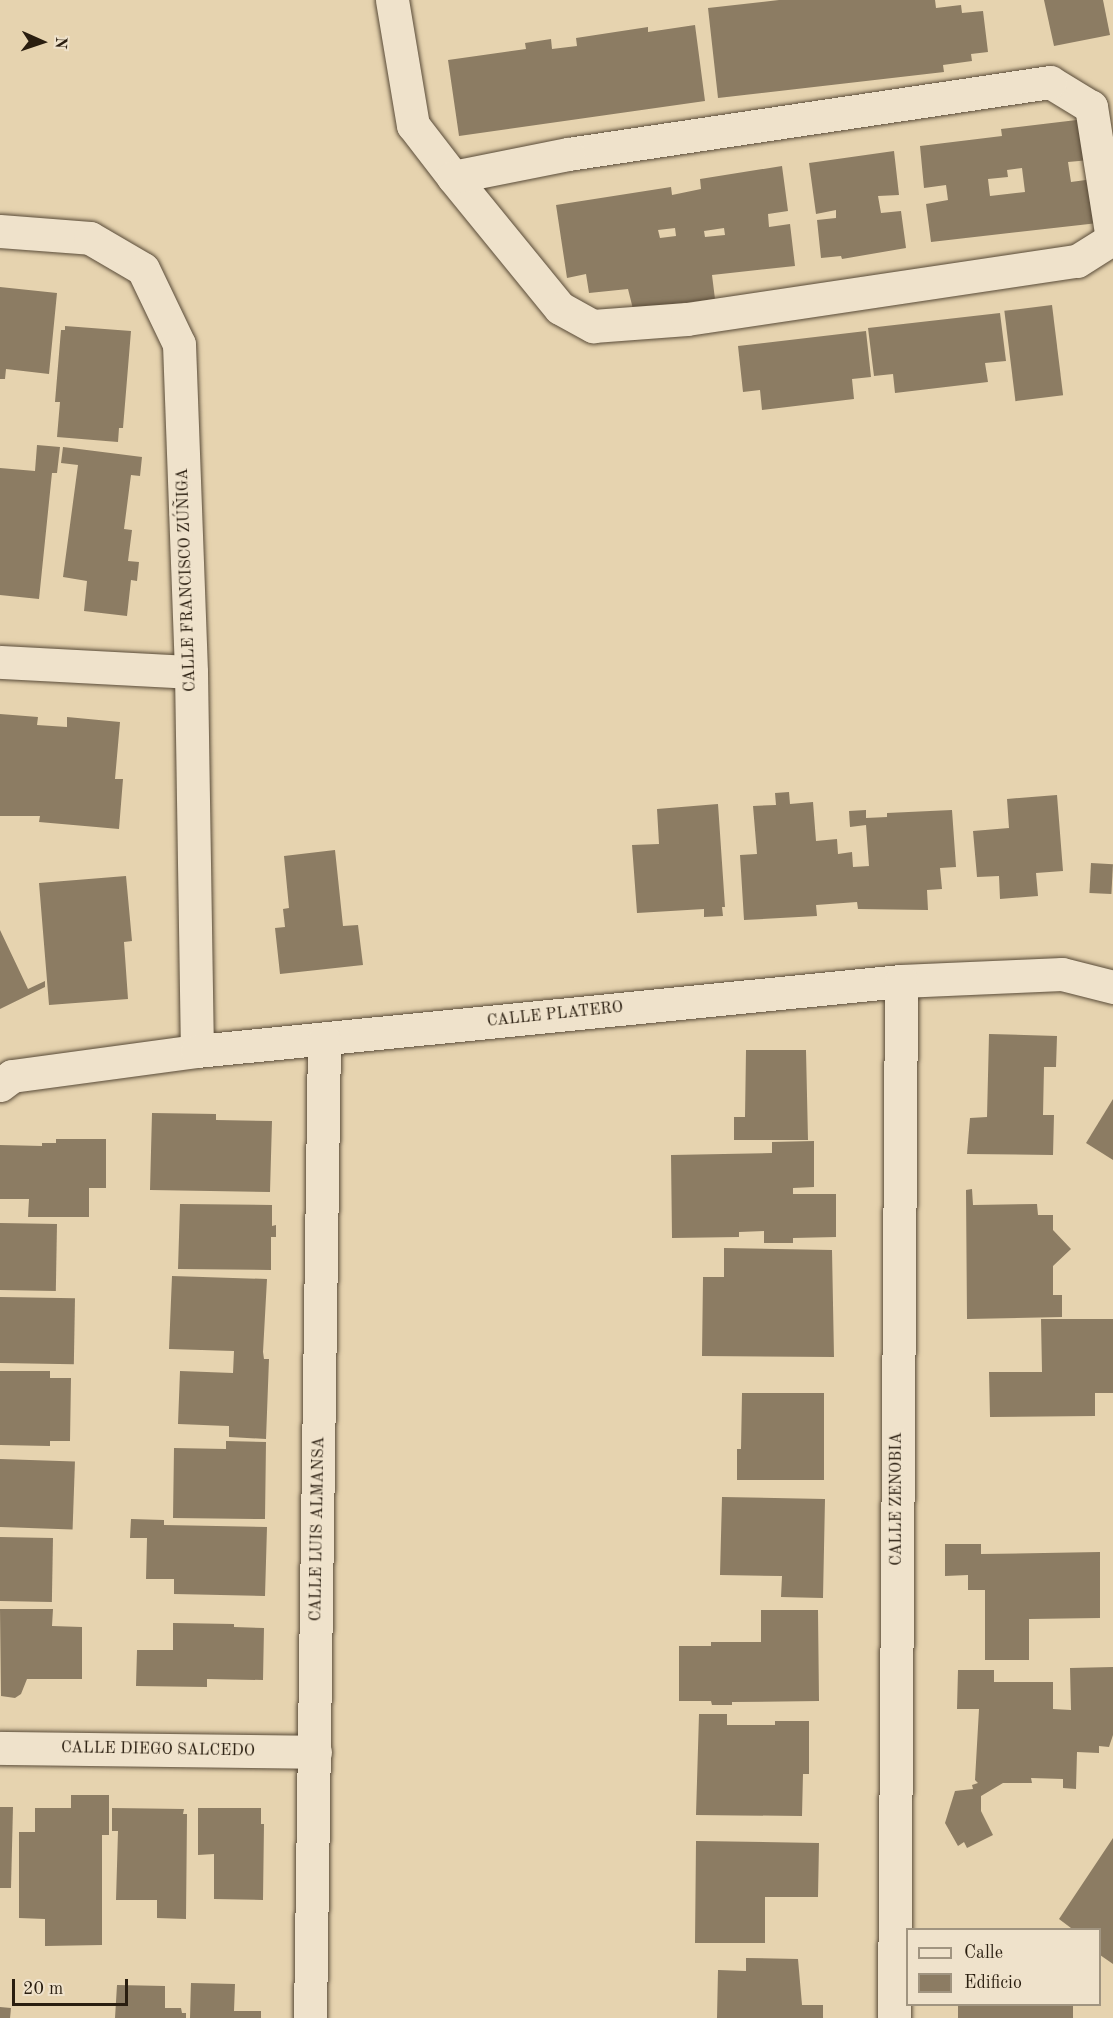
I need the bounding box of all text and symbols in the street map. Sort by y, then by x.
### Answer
north arrow [12,12,72,72]
text: N [52,36,68,49]
street label: CALLE FRANCISCO ZÚÑIGA [173,468,201,692]
street label: CALLE PLATERO [486,998,624,1032]
street label: CALLE ZENOBIA [887,1432,907,1566]
street label: CALLE LUIS ALMANSA [307,1437,329,1621]
street label: CALLE DIEGO SALCEDO [61,1739,255,1761]
legend [906,1928,1101,2006]
text: Calle [964,1944,1003,1962]
scale bar [15,1967,130,2005]
text: Edificio [964,1974,1022,1992]
text: 20 m [23,1980,63,1998]

